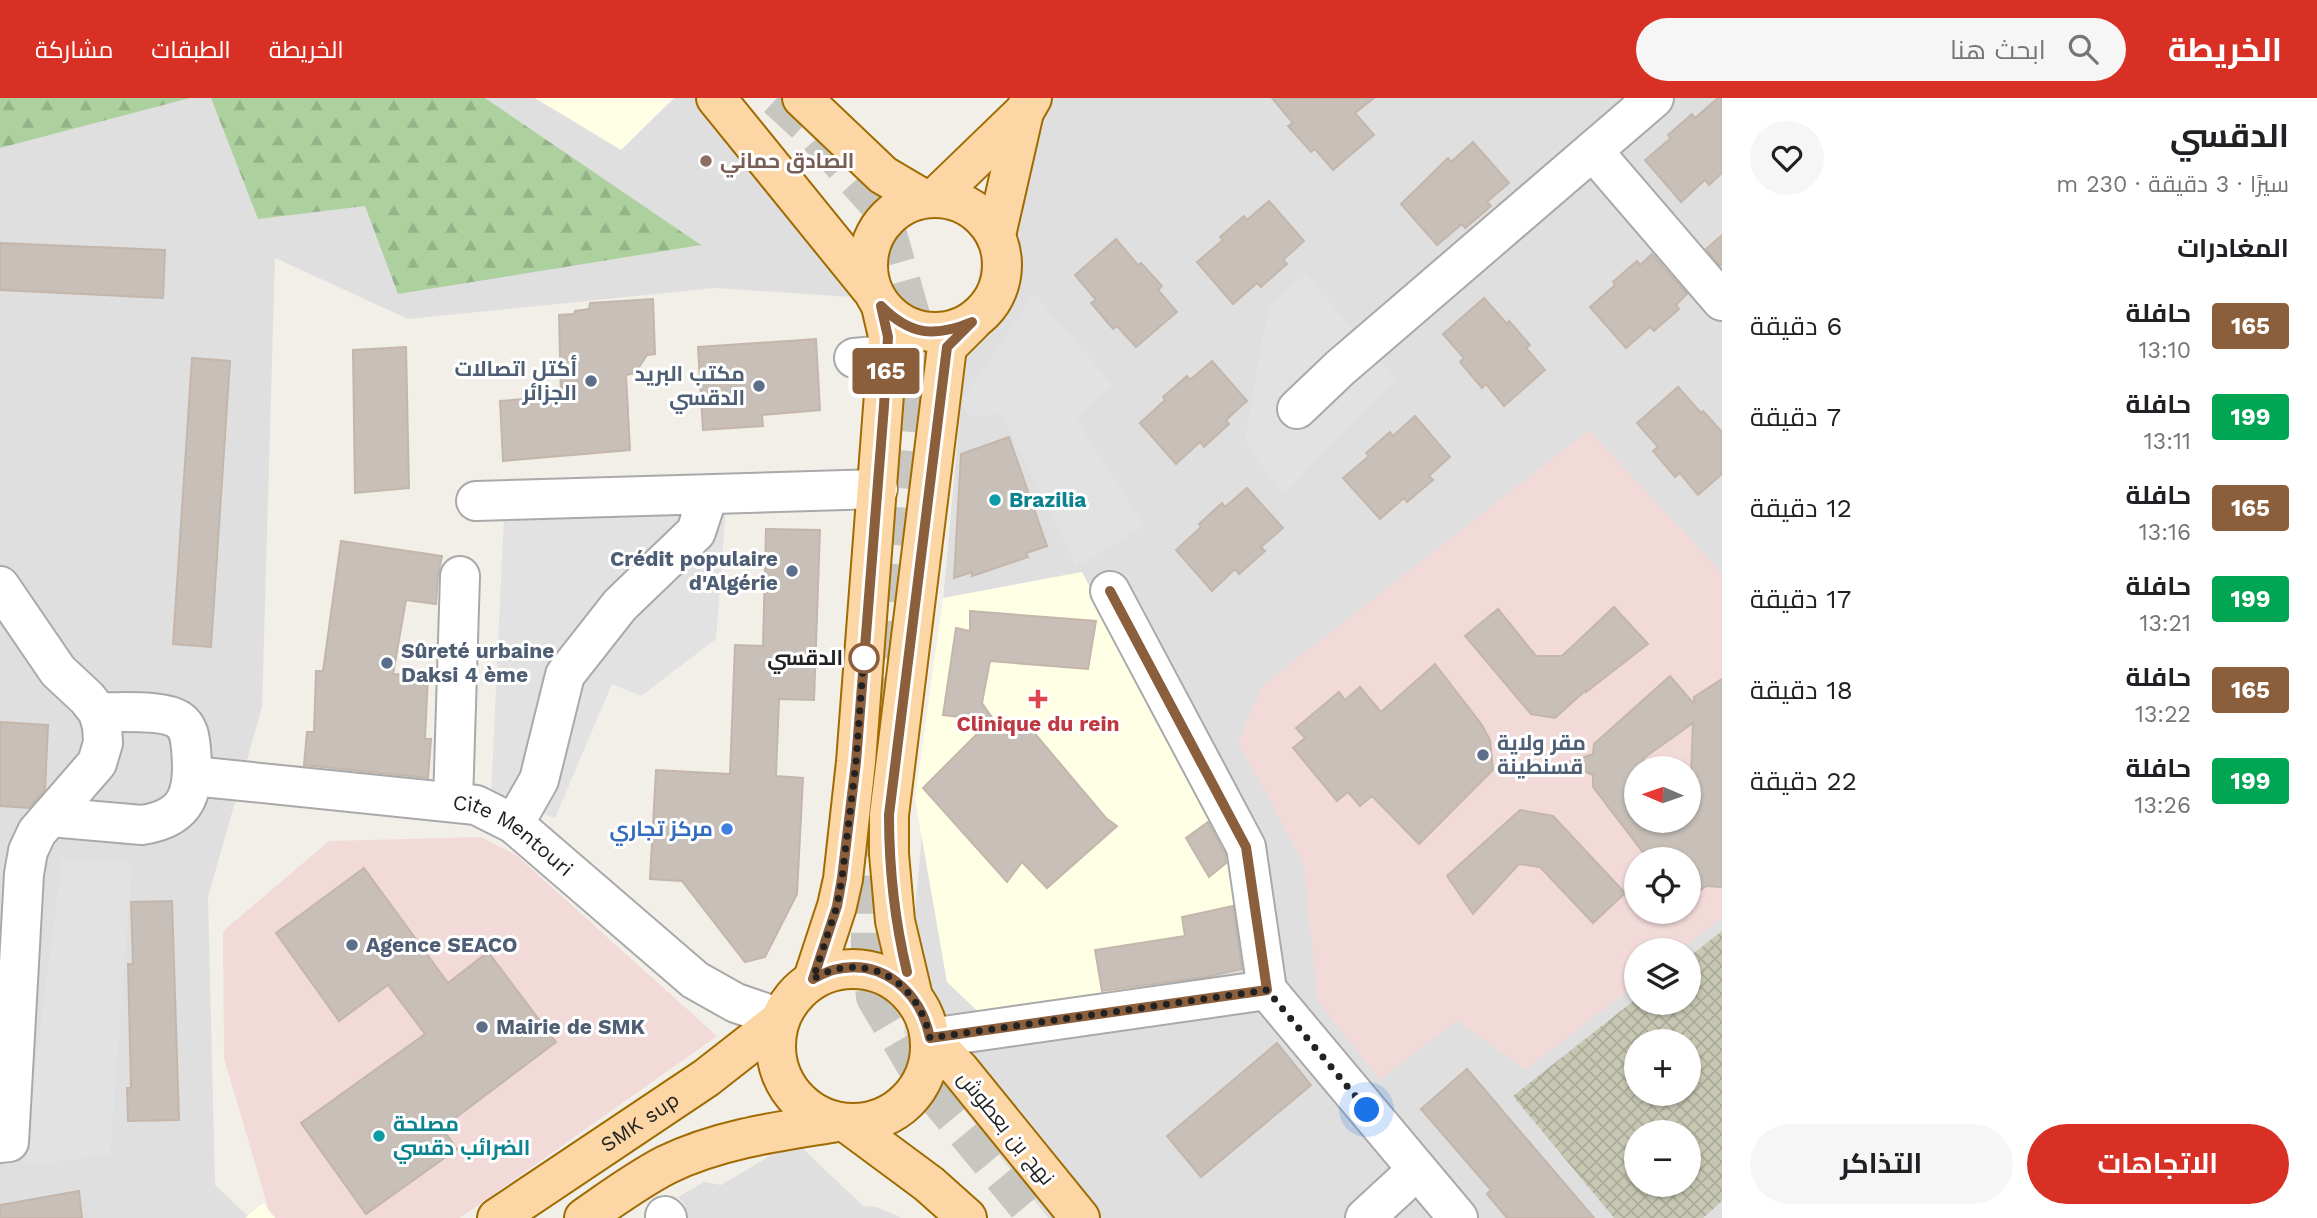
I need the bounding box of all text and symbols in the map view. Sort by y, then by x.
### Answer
search box [1636,18,2126,81]
icon: search [2064,30,2102,68]
text: الخريطة [2168,30,2282,69]
text: ابحث هنا [1950,35,2046,65]
text: مشاركة [35,36,113,64]
text: الطبقات [151,36,231,64]
text: الخريطة [269,36,344,64]
text: الدقسي [2170,116,2289,155]
button: heart [1750,121,1824,195]
place label: الصادق حماني [720,148,854,178]
marker: الصادق حماني [698,153,714,169]
text: سيرًا · 3 دقيقة · 230 m [2056,171,2289,198]
text: المغادرات [2177,233,2289,263]
text: حافلة [2126,298,2191,328]
text: 6 دقيقة [1750,311,1842,341]
text: 165 [2231,312,2270,340]
text: 13:10 [2139,337,2191,364]
line badge: 165 [846,348,926,394]
place label: أكتل اتصالات الجزائر [454,355,577,405]
text: 165 [866,357,906,385]
place label: مكتب البريد الدقسي [635,361,745,414]
marker: أكتل اتصالات الجزائر [583,373,599,389]
marker: مكتب البريد الدقسي [751,378,767,394]
text: حافلة [2126,389,2191,419]
text: 7 دقيقة [1750,402,1841,432]
text: 199 [2231,403,2270,431]
text: 13:11 [2144,428,2191,455]
text: حافلة [2126,480,2191,510]
place label: Brazilia [1009,487,1087,512]
marker: Brazilia [987,492,1003,508]
text: 12 دقيقة [1750,493,1852,523]
text: 165 [2231,494,2270,522]
text: 13:16 [2139,519,2191,546]
place label: Crédit populaire d'Algérie [610,546,778,595]
marker: Crédit populaire d'Algérie [784,563,800,579]
text: حافلة [2126,571,2191,601]
text: 17 دقيقة [1750,584,1851,614]
text: 199 [2231,585,2270,613]
text: 13:21 [2139,610,2191,637]
place label: Sûreté urbaine Daksi 4 ème [401,638,554,687]
marker: الدقسي [849,643,879,673]
place label: الدقسي [767,645,843,674]
marker: Sûreté urbaine Daksi 4 ème [379,655,395,671]
text: حافلة [2126,662,2191,692]
text: 18 دقيقة [1750,675,1853,705]
text: 165 [2231,676,2270,704]
marker: Clinique du rein [1028,689,1048,709]
text: 13:22 [2135,701,2191,728]
place label: Clinique du rein [956,711,1120,736]
place label: مقر ولاية قسنطينة [1497,730,1586,779]
marker: مقر ولاية قسنطينة [1475,747,1491,763]
text: حافلة [2126,753,2191,783]
north arrow [1624,756,1701,833]
map controls [1624,756,1701,1197]
text: 22 دقيقة [1750,766,1857,796]
text: 199 [2231,767,2270,795]
street label: Cite Mentouri [452,790,578,881]
text: 13:26 [2134,792,2191,819]
place label: مركز تجاري [609,816,713,846]
marker: مركز تجاري [719,821,735,837]
button: locate [1624,847,1701,924]
place label: Agence SEACO [366,932,518,957]
marker: Agence SEACO [344,937,360,953]
button: layers [1624,938,1701,1015]
place label: Mairie de SMK [496,1014,646,1039]
marker: Mairie de SMK [474,1019,490,1035]
button: + [1624,1029,1701,1106]
street label: نهج بن بعطوش [951,1066,1060,1191]
street label: SMK sup [596,1087,684,1157]
your location [1349,1092,1384,1127]
place label: مصلحة الضرائب دقسي [393,1111,530,1164]
button: − [1624,1120,1701,1197]
button: التذاكر [1750,1124,2013,1204]
button: الاتجاهات [2027,1124,2289,1204]
marker: مصلحة الضرائب دقسي [371,1128,387,1144]

